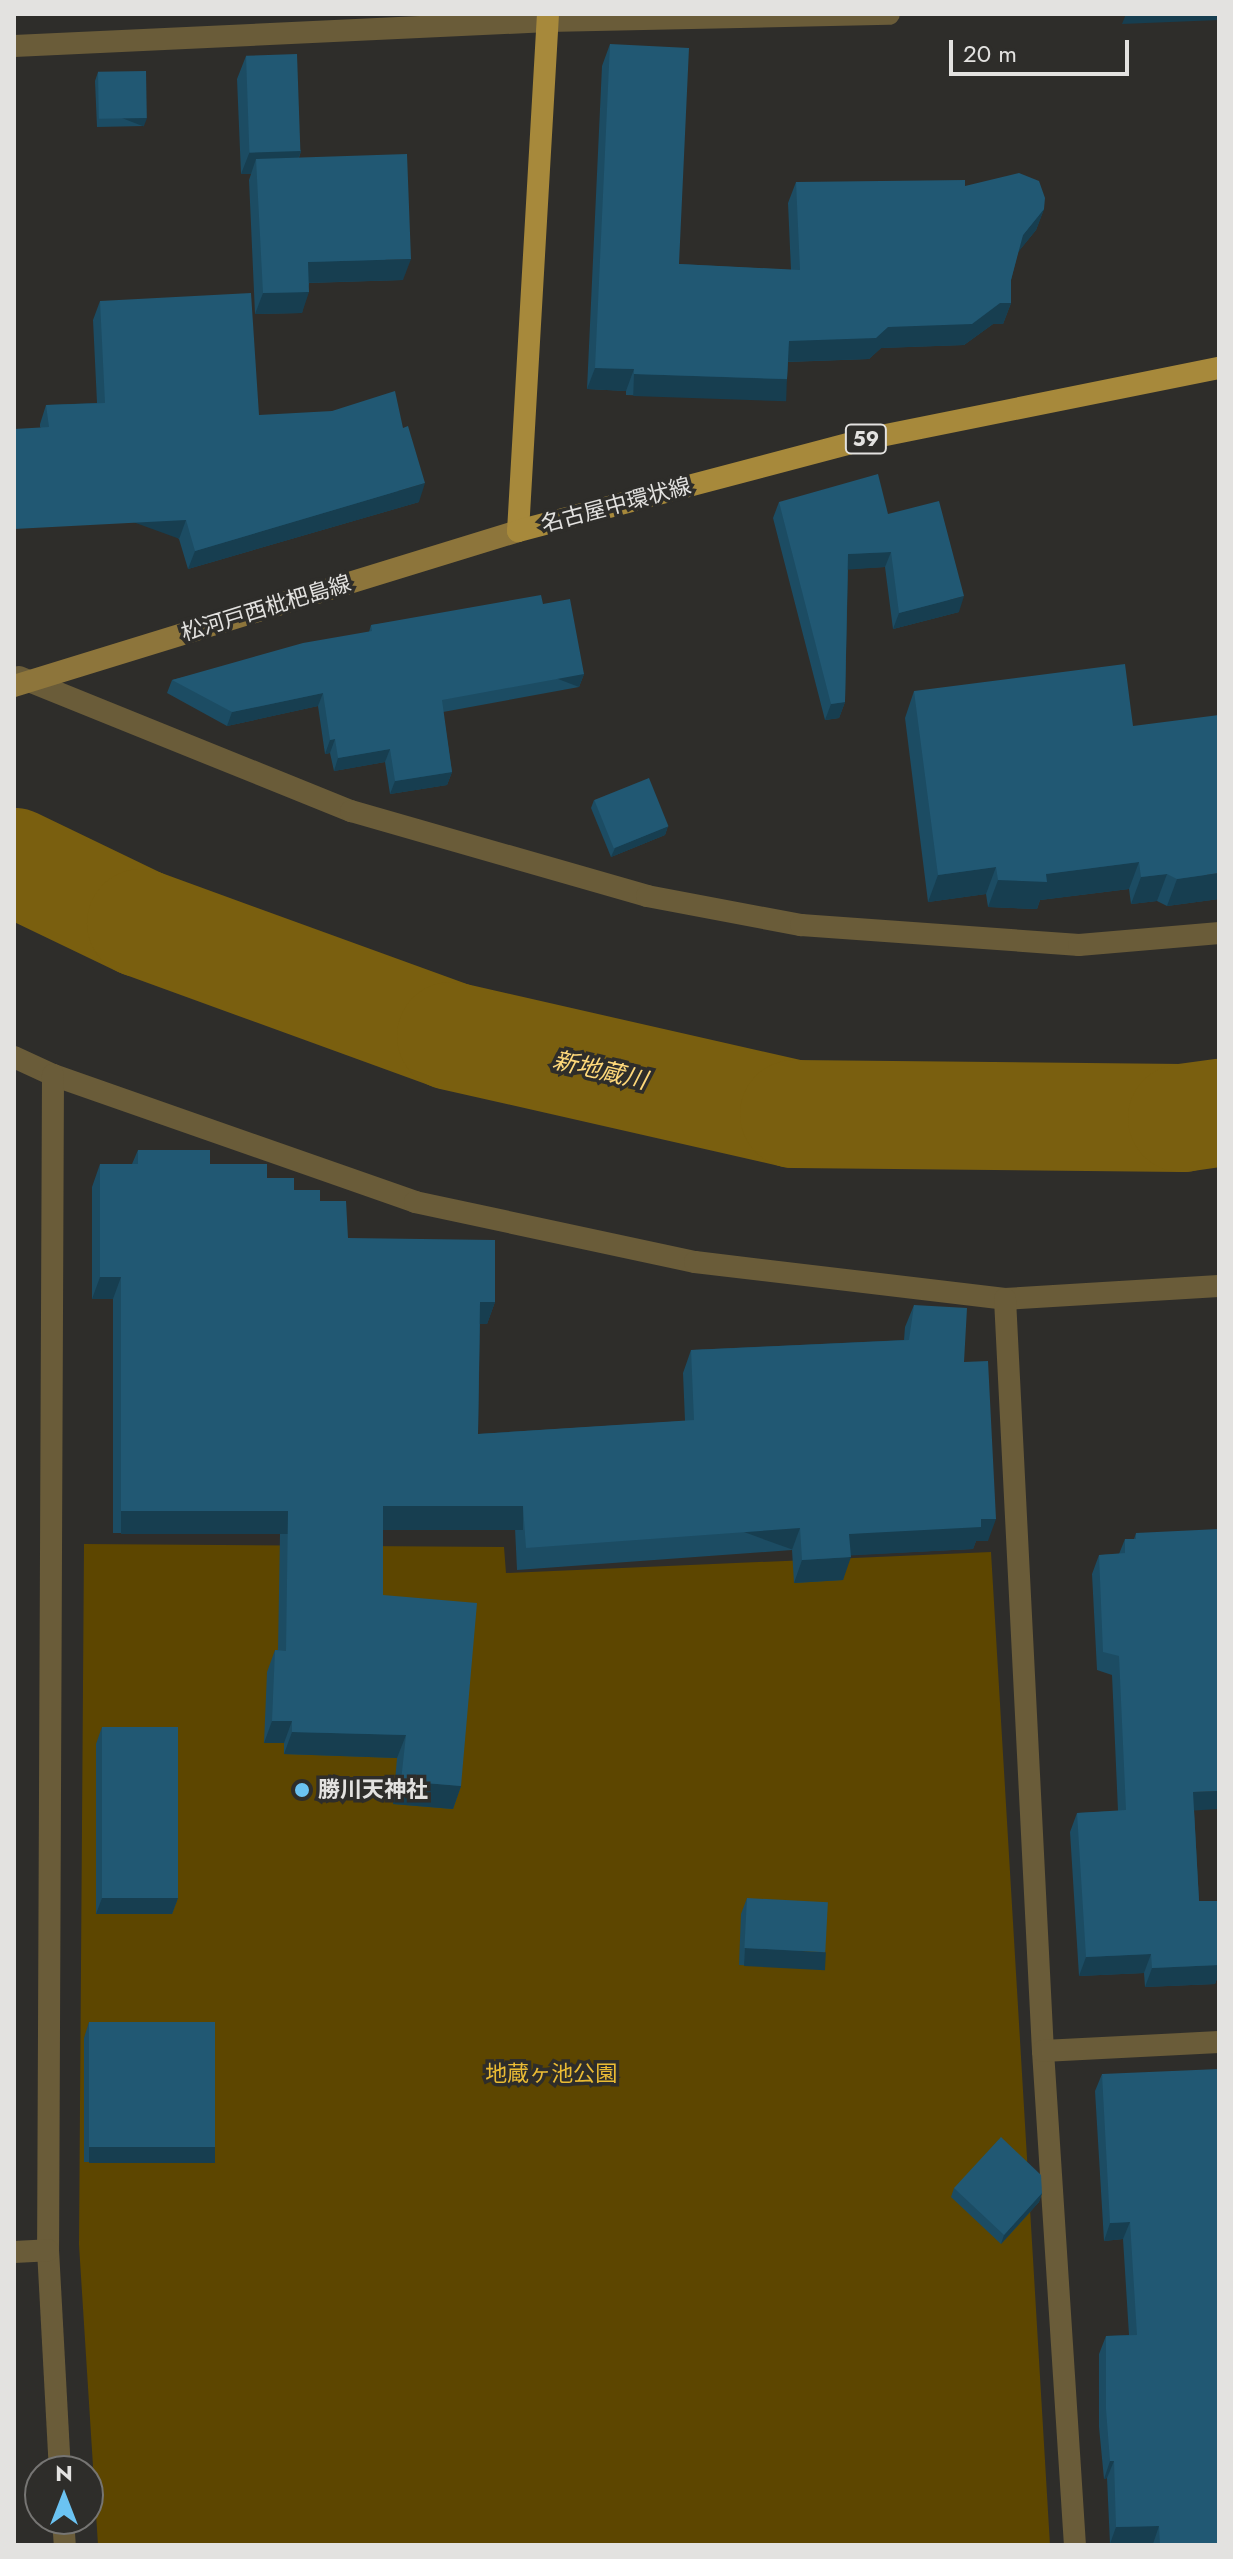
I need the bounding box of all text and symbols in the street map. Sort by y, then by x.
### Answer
scale bar [953,24,1133,74]
text: 20 m [963,36,1017,71]
road number: 59 [844,423,888,455]
street label: 名古屋中環状線 [538,472,694,538]
street label: 松河戸西枇杷島線 [178,570,354,646]
water label: 新地蔵川 [550,1045,650,1095]
place label: 勝川天神社 [318,1777,428,1803]
marker: 勝川天神社 [293,1781,311,1799]
park label: 地蔵ヶ池公園 [485,2061,617,2087]
north arrow [24,2455,104,2535]
text: N [55,2457,73,2489]

